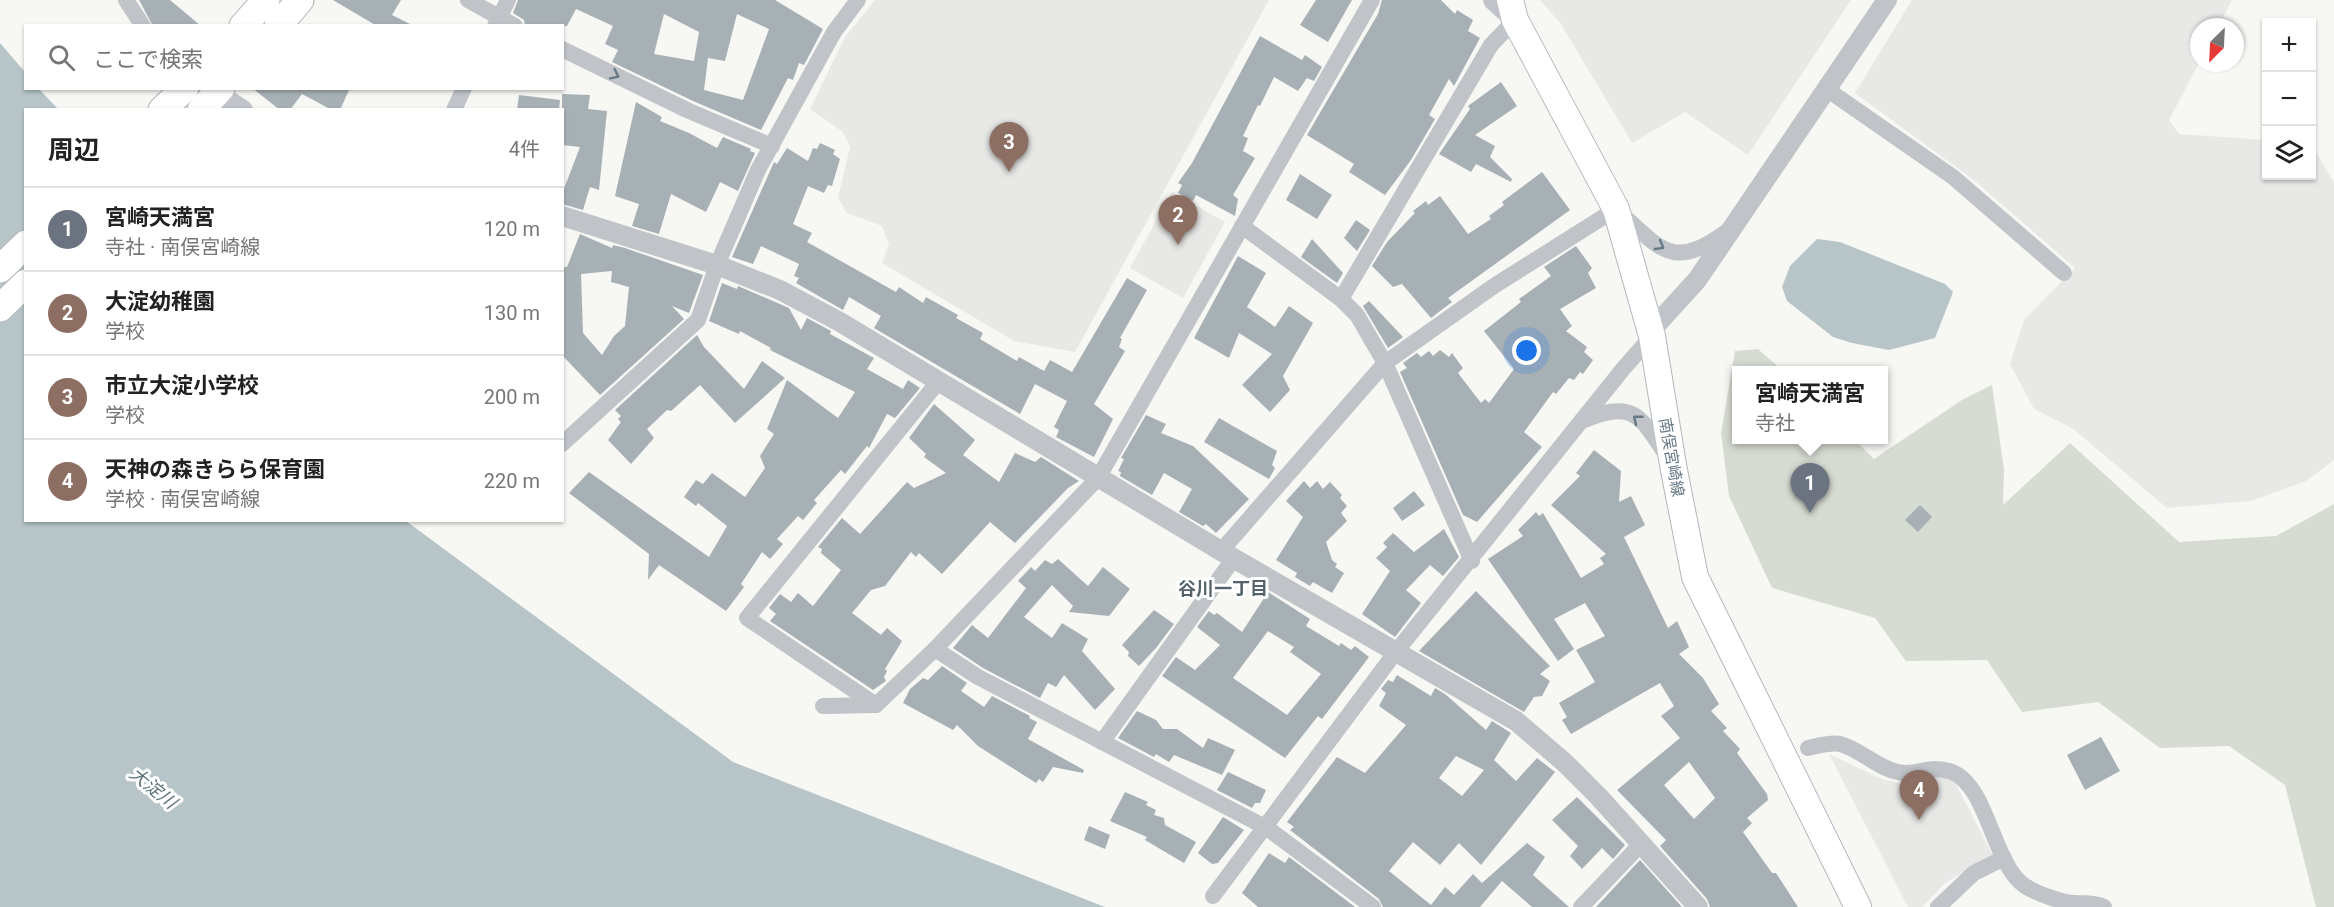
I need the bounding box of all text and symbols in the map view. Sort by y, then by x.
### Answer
north arrow [2190,18,2244,72]
map controls [2262,18,2316,180]
button: + [2262,18,2316,72]
search box [24,24,564,90]
icon: search [45,41,78,74]
text: ここで検索 [93,47,203,72]
one-way arrow [609,67,620,79]
button: − [2262,72,2316,126]
pin: 3 [990,122,1028,172]
button: layers [2262,126,2316,180]
text: 周辺 [48,135,100,165]
text: 4件 [509,137,540,161]
pin: 2 [1158,196,1198,245]
text: 宮崎天満宮 [105,205,215,230]
text: 1 [62,217,73,241]
text: 120 m [484,217,540,241]
text: 寺社 · 南俣宮崎線 [105,235,260,259]
one-way arrow [1654,239,1665,250]
text: 大淀幼稚園 [105,289,215,314]
text: 2 [62,301,73,325]
text: 130 m [484,301,540,325]
text: 学校 [105,319,145,343]
your location [1512,336,1541,365]
popup [1732,366,1888,444]
text: 市立大淀小学校 [105,373,259,398]
text: 宮崎天満宮 [1755,381,1865,406]
text: 3 [62,385,73,409]
text: 200 m [484,385,540,409]
text: 学校 [105,403,145,427]
text: 寺社 [1755,411,1795,435]
one-way arrow [1633,416,1644,427]
street label: 南俣宮崎線 [1655,416,1688,498]
text: 天神の森きらら保育園 [105,457,325,482]
pin: 1 [1790,464,1830,513]
text: 4 [62,469,73,493]
text: 220 m [484,469,540,493]
text: 学校 · 南俣宮崎線 [105,487,260,511]
district label: 谷川一丁目 [1178,578,1268,599]
water label: 大淀川 [126,762,182,814]
pin: 4 [1900,770,1938,820]

